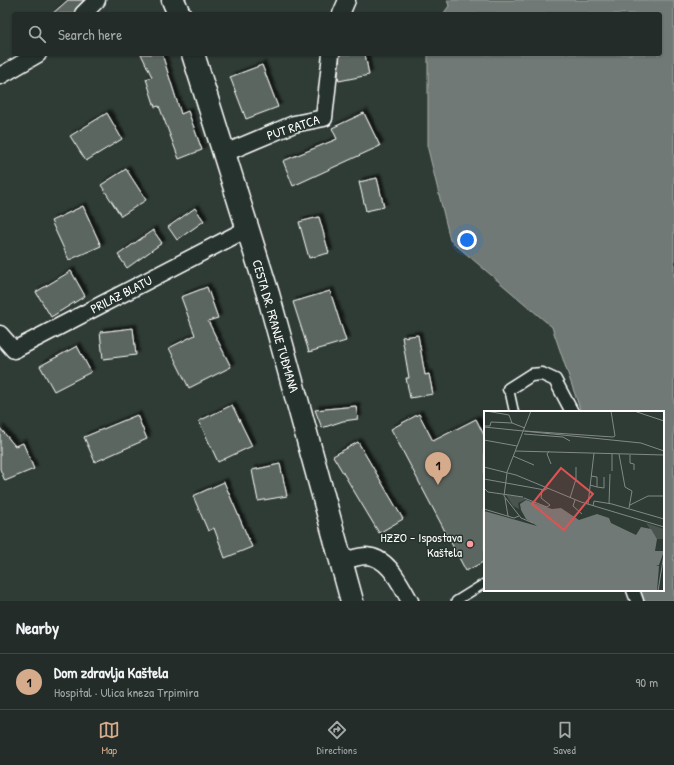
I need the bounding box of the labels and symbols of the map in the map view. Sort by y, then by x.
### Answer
street label: PUT RATCA [264,110,322,144]
your location [457,230,477,250]
street label: CESTA DR. FRANJE TUĐMANA [248,257,304,395]
street label: PRILAZ BLATU [87,271,155,317]
inset map [484,411,664,591]
pin: 1 [425,452,451,485]
place label: HZZO - Ispostava Kaštela [381,528,462,561]
marker: HZZO - Ispostava Kaštela [465,539,475,549]

